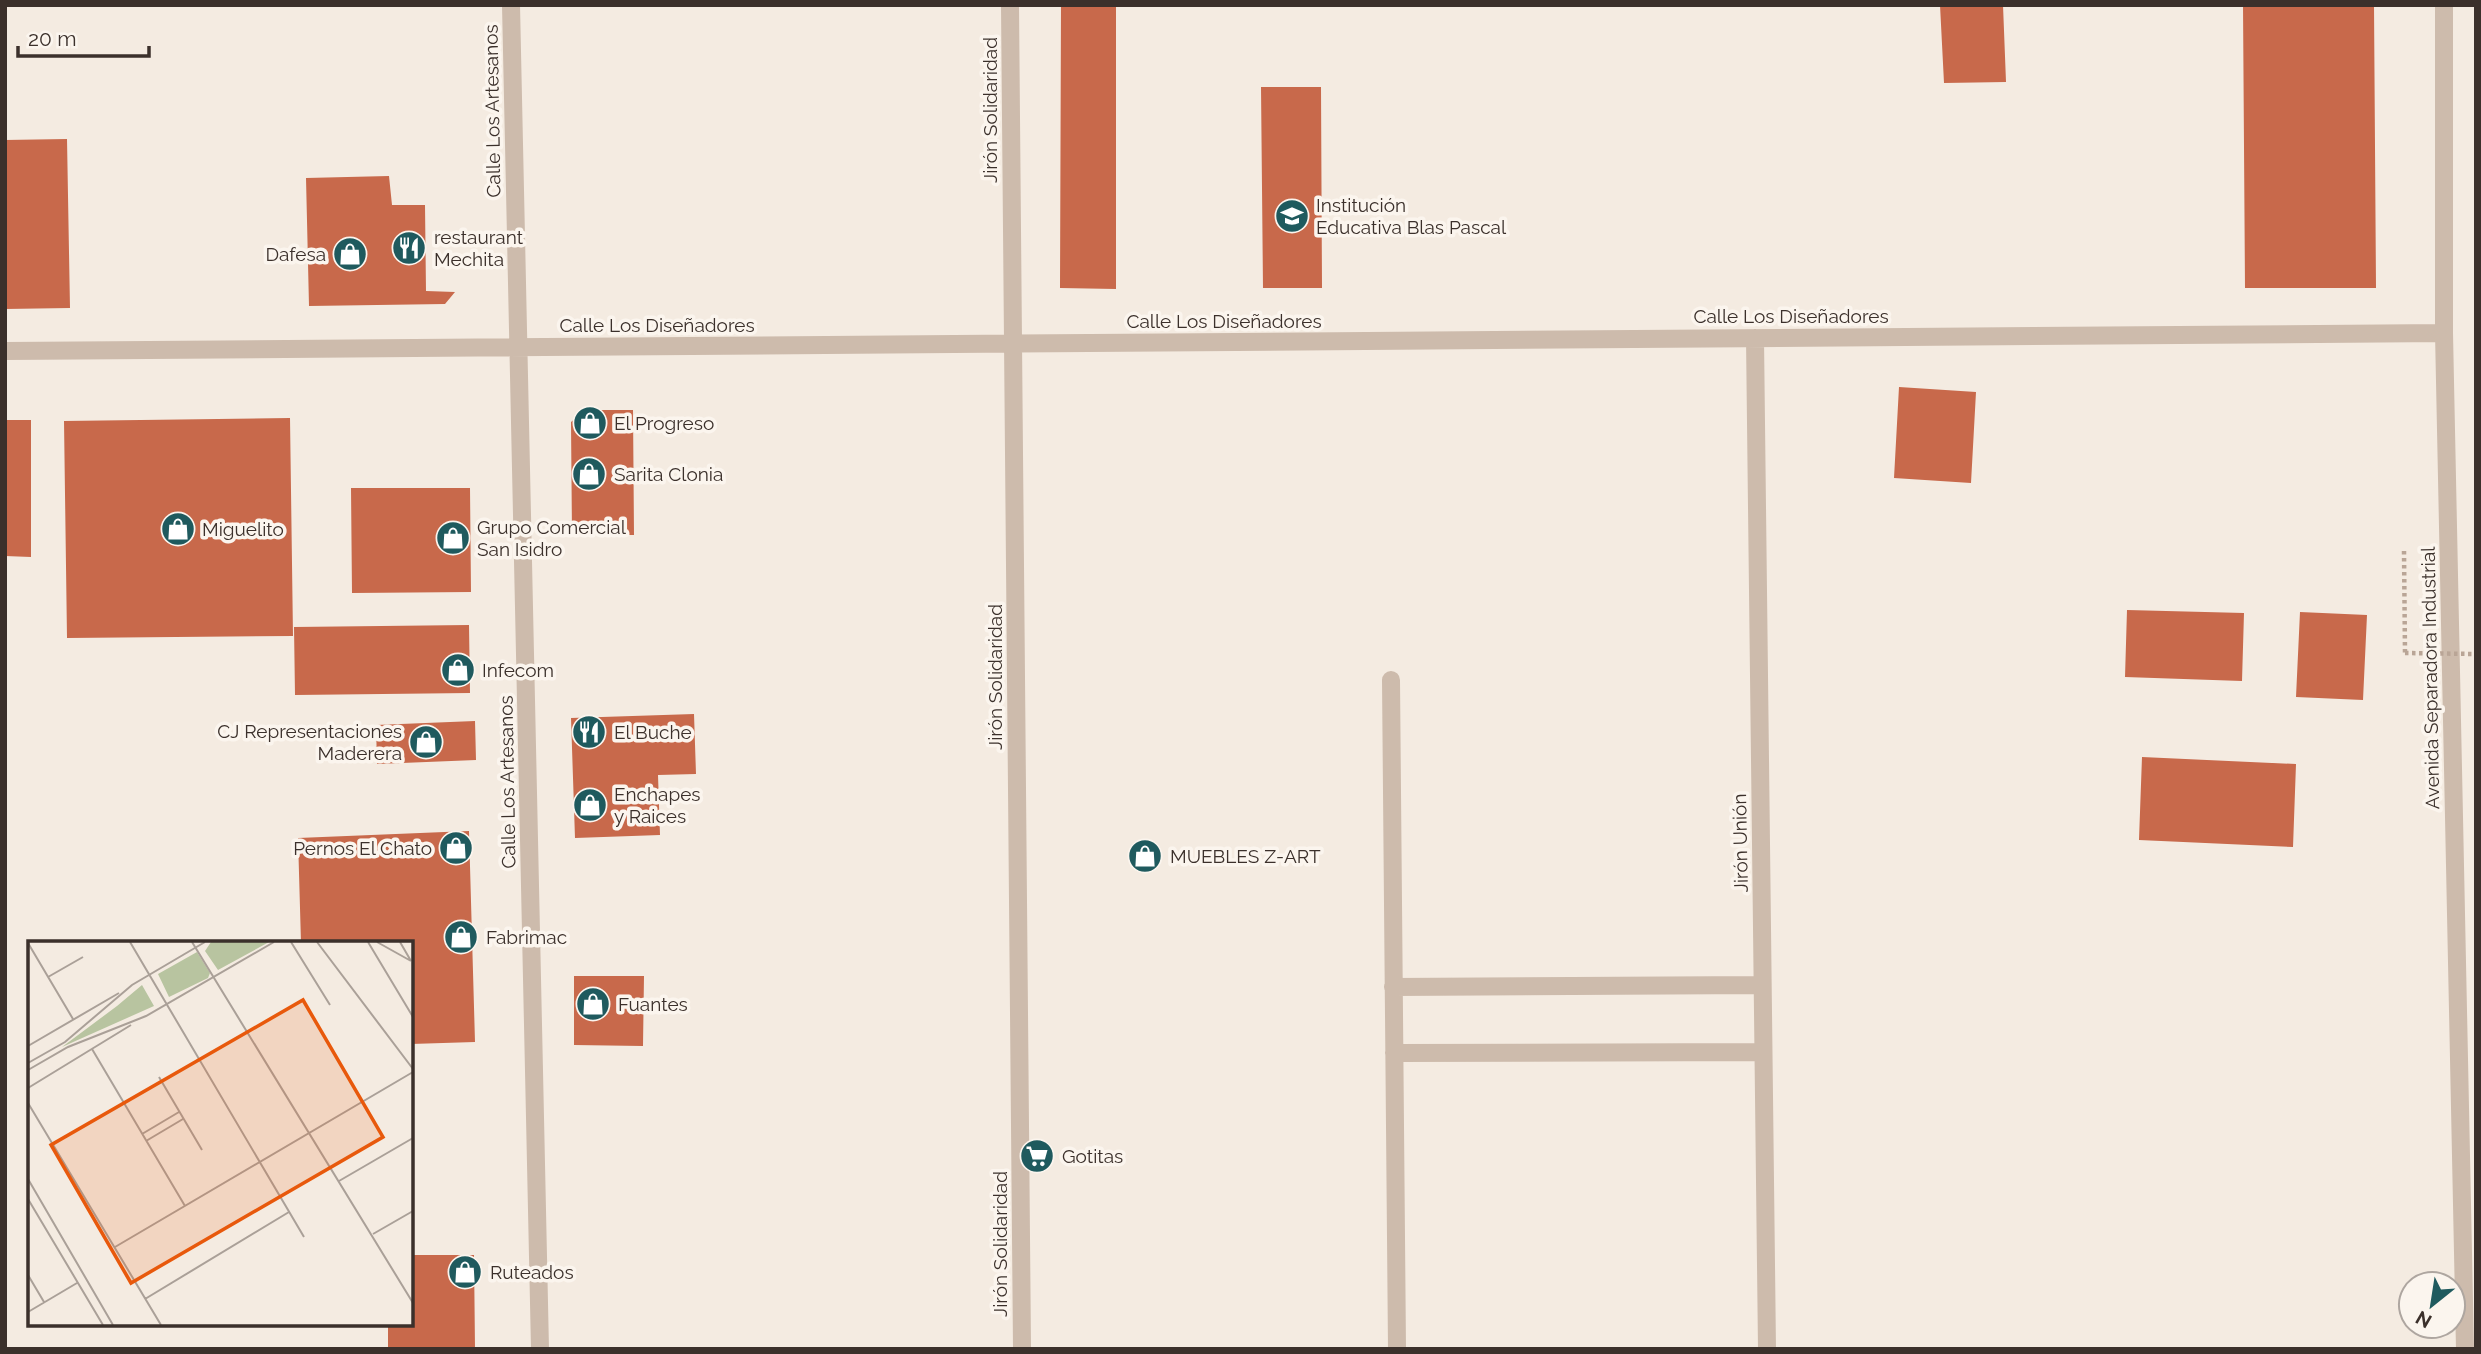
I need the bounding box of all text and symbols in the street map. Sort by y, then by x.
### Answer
scale bar [18,14,149,58]
street label: Calle Los Artesanos [479,24,505,198]
text: 20 m [28,26,76,51]
street label: Jirón Solidaridad [979,37,1001,183]
place label: Institución Educativa Blas Pascal [1316,194,1507,238]
school or university icon: Institución Educativa Blas Pascal [1273,197,1311,235]
place label: restaurant Mechita [434,226,524,270]
restaurant icon: restaurant Mechita [390,229,428,267]
shop icon: Dafesa [331,235,369,273]
place label: Dafesa [266,243,326,265]
street label: Calle Los Diseñadores [1693,305,1889,327]
street label: Calle Los Diseñadores [1126,310,1322,332]
street label: Calle Los Diseñadores [559,314,755,336]
shop icon: El Progreso [571,404,609,442]
place label: El Progreso [614,412,714,434]
shop icon: Sarita Clonia [570,455,608,493]
place label: Sarita Clonia [614,463,723,485]
shop icon: Miguelito [159,510,197,548]
place label: Grupo Comercial San Isidro [477,516,627,560]
place label: Miguelito [202,518,284,540]
shop icon: Grupo Comercial San Isidro [434,519,472,557]
street label: Avenida Separadora Industrial [2417,546,2443,810]
street label: Jirón Solidaridad [984,604,1006,750]
shop icon: Infecom [439,651,477,689]
place label: Infecom [482,659,554,681]
street label: Calle Los Artesanos [494,695,520,869]
restaurant icon: El Buche [570,713,608,751]
place label: CJ Representaciones Maderera [217,720,402,764]
place label: El Buche [614,721,692,743]
shop icon: CJ Representaciones Maderera [407,723,445,761]
place label: Enchapes y Raices [614,783,700,827]
shop icon: Enchapes y Raices [571,786,609,824]
street label: Jirón Unión [1728,793,1752,893]
shop icon: Pernos El Chato [437,829,475,867]
place label: Pernos El Chato [293,837,432,859]
shop icon: MUEBLES Z-ART [1126,837,1164,875]
place label: MUEBLES Z-ART [1170,845,1321,867]
shop icon: Fabrimac [442,918,480,956]
place label: Fabrimac [486,926,567,948]
inset map [28,941,413,1326]
shop icon: Fuantes [574,985,612,1023]
place label: Fuantes [618,993,688,1015]
supermarket icon: Gotitas [1018,1137,1056,1175]
place label: Gotitas [1062,1145,1123,1167]
street label: Jirón Solidaridad [989,1171,1011,1317]
shop icon: Ruteados [446,1253,484,1291]
place label: Ruteados [490,1261,574,1283]
north arrow [2397,1270,2467,1340]
text: N [2412,1307,2435,1333]

